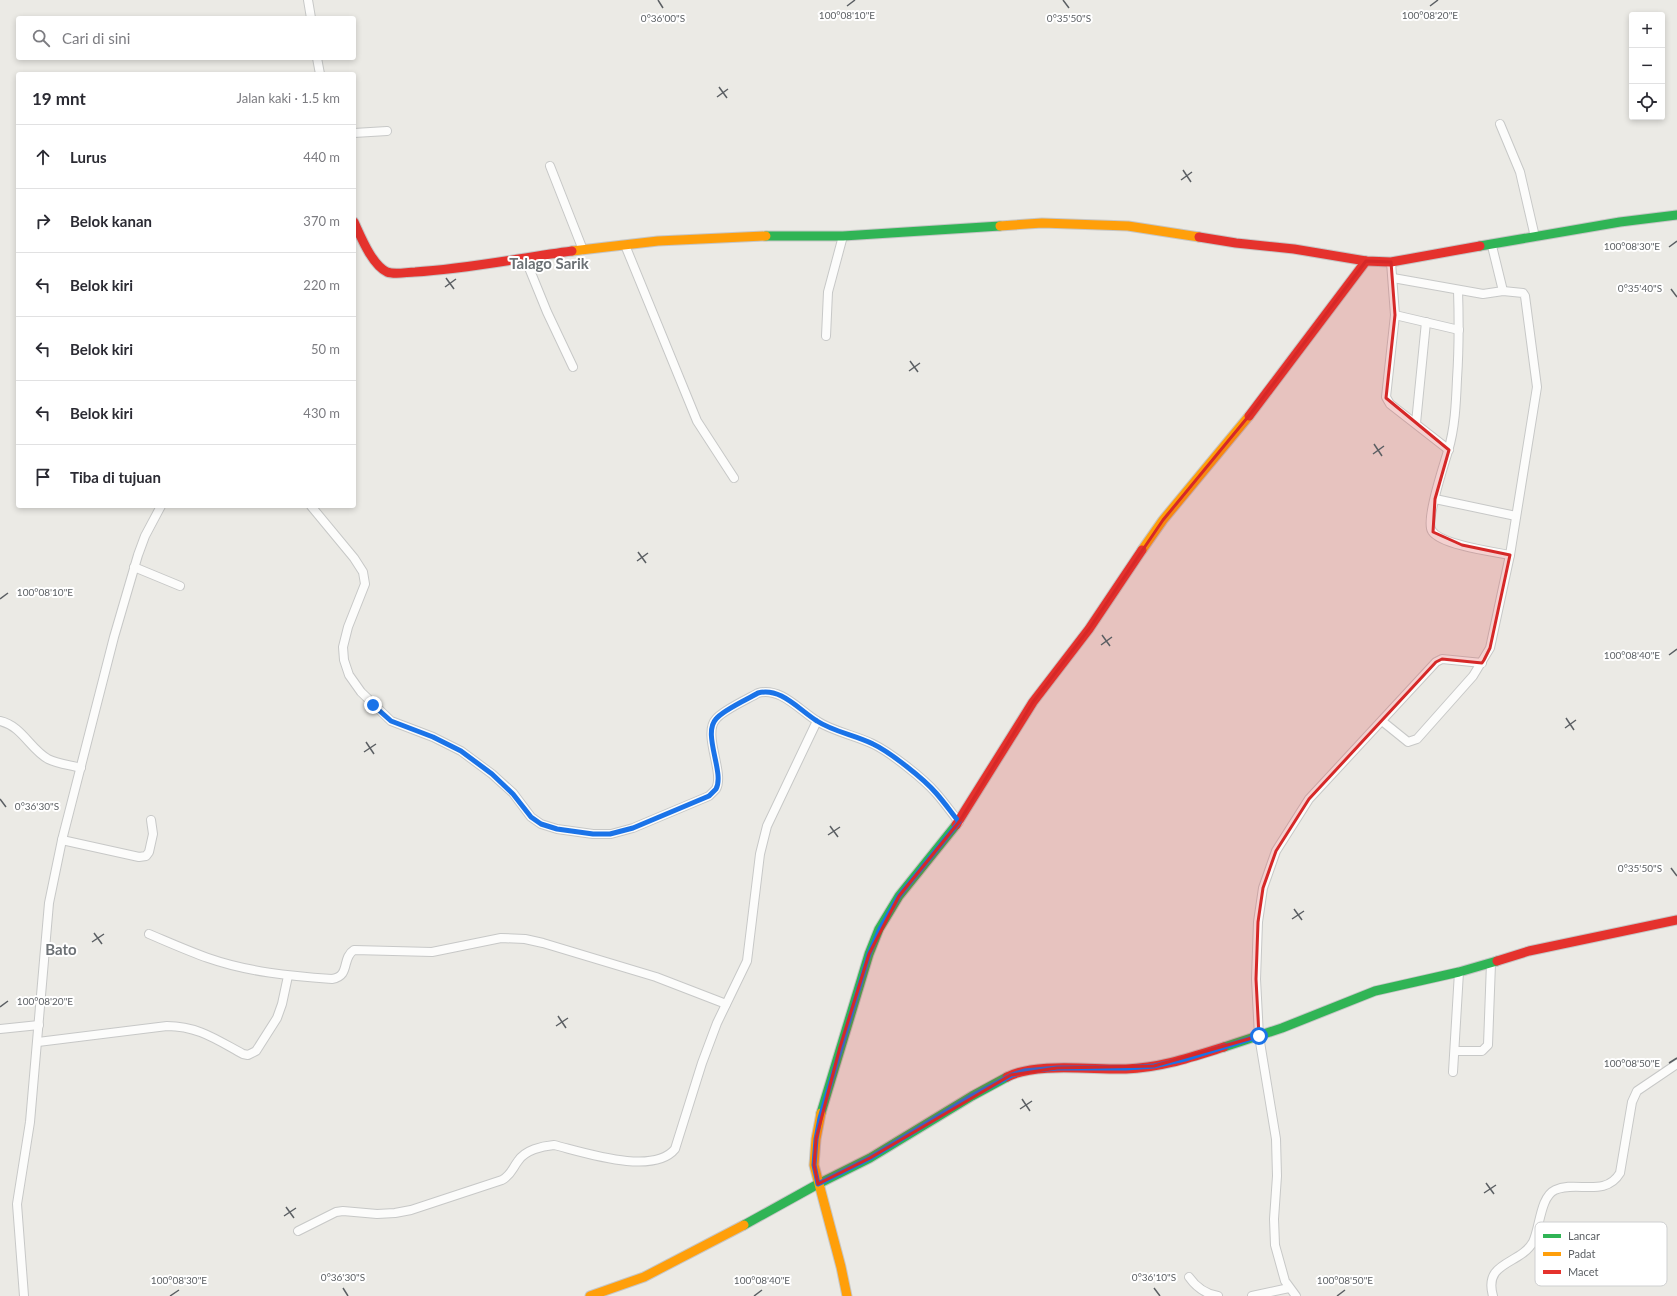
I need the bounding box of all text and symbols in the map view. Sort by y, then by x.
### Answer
text: 100°08'10"E [819,9,875,21]
text: 100°08'20"E [1402,9,1458,21]
text: 0°36'00"S [641,12,685,24]
text: 0°35'50"S [1047,12,1091,24]
map controls [1629,12,1665,120]
button: + [1629,12,1665,48]
search box [16,16,356,60]
icon: search [30,27,52,49]
text: Cari di sini [62,29,130,47]
button: − [1629,48,1665,84]
button: locate [1629,84,1665,120]
text: 19 mnt [32,88,86,109]
text: Jalan kaki · 1.5 km [237,90,340,106]
icon: ahead [32,146,54,168]
text: Lurus [70,148,107,166]
text: 440 m [303,149,340,165]
icon: right [32,210,54,232]
text: Belok kanan [70,212,152,230]
text: 370 m [303,213,340,229]
text: 100°08'30"E [1604,240,1660,252]
district label: Talago Sarik [509,254,590,272]
icon: left [32,274,54,296]
text: Belok kiri [70,276,133,294]
text: 220 m [303,277,340,293]
text: 0°35'40"S [1618,282,1662,294]
icon: left [32,338,54,360]
text: Belok kiri [70,340,133,358]
text: 50 m [311,341,340,357]
icon: left [32,402,54,424]
text: Belok kiri [70,404,133,422]
text: 430 m [303,405,340,421]
icon: arrive [32,466,54,488]
text: Tiba di tujuan [70,468,161,486]
text: 100°08'10"E [17,586,73,598]
text: 100°08'40"E [1604,649,1660,661]
route end [364,696,382,714]
text: 0°36'30"S [15,800,59,812]
text: 0°35'50"S [1618,862,1662,874]
district label: Bato [45,940,77,958]
text: 100°08'20"E [17,995,73,1007]
route start [1250,1027,1268,1045]
text: 100°08'50"E [1604,1057,1660,1069]
legend [1535,1222,1667,1286]
text: Lancar [1568,1229,1600,1242]
text: Padat [1568,1247,1595,1260]
text: Macet [1568,1265,1598,1278]
text: 0°36'30"S [321,1271,365,1283]
text: 0°36'10"S [1132,1271,1176,1283]
text: 100°08'30"E [151,1274,207,1286]
text: 100°08'40"E [734,1274,790,1286]
text: 100°08'50"E [1317,1274,1373,1286]

